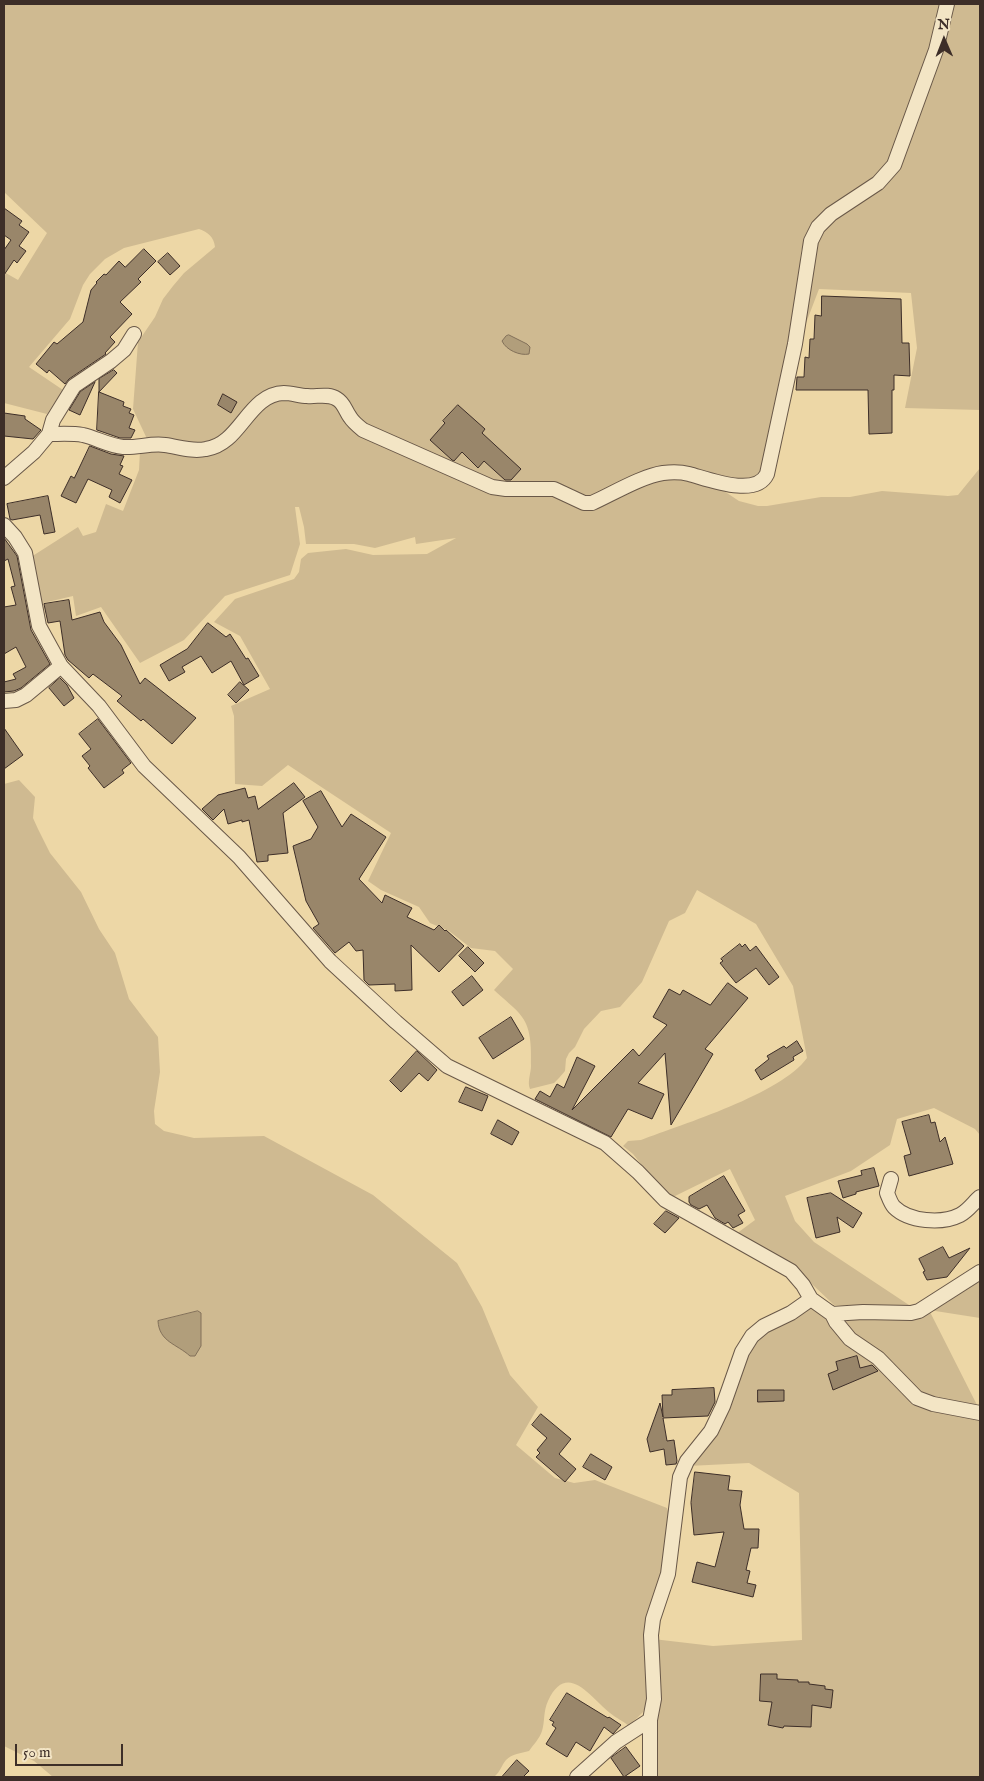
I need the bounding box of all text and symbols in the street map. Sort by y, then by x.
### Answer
north arrow [919,15,969,65]
text: N [938,16,950,34]
scale bar [18,1734,125,1766]
text: 50 m [23,1743,51,1762]

